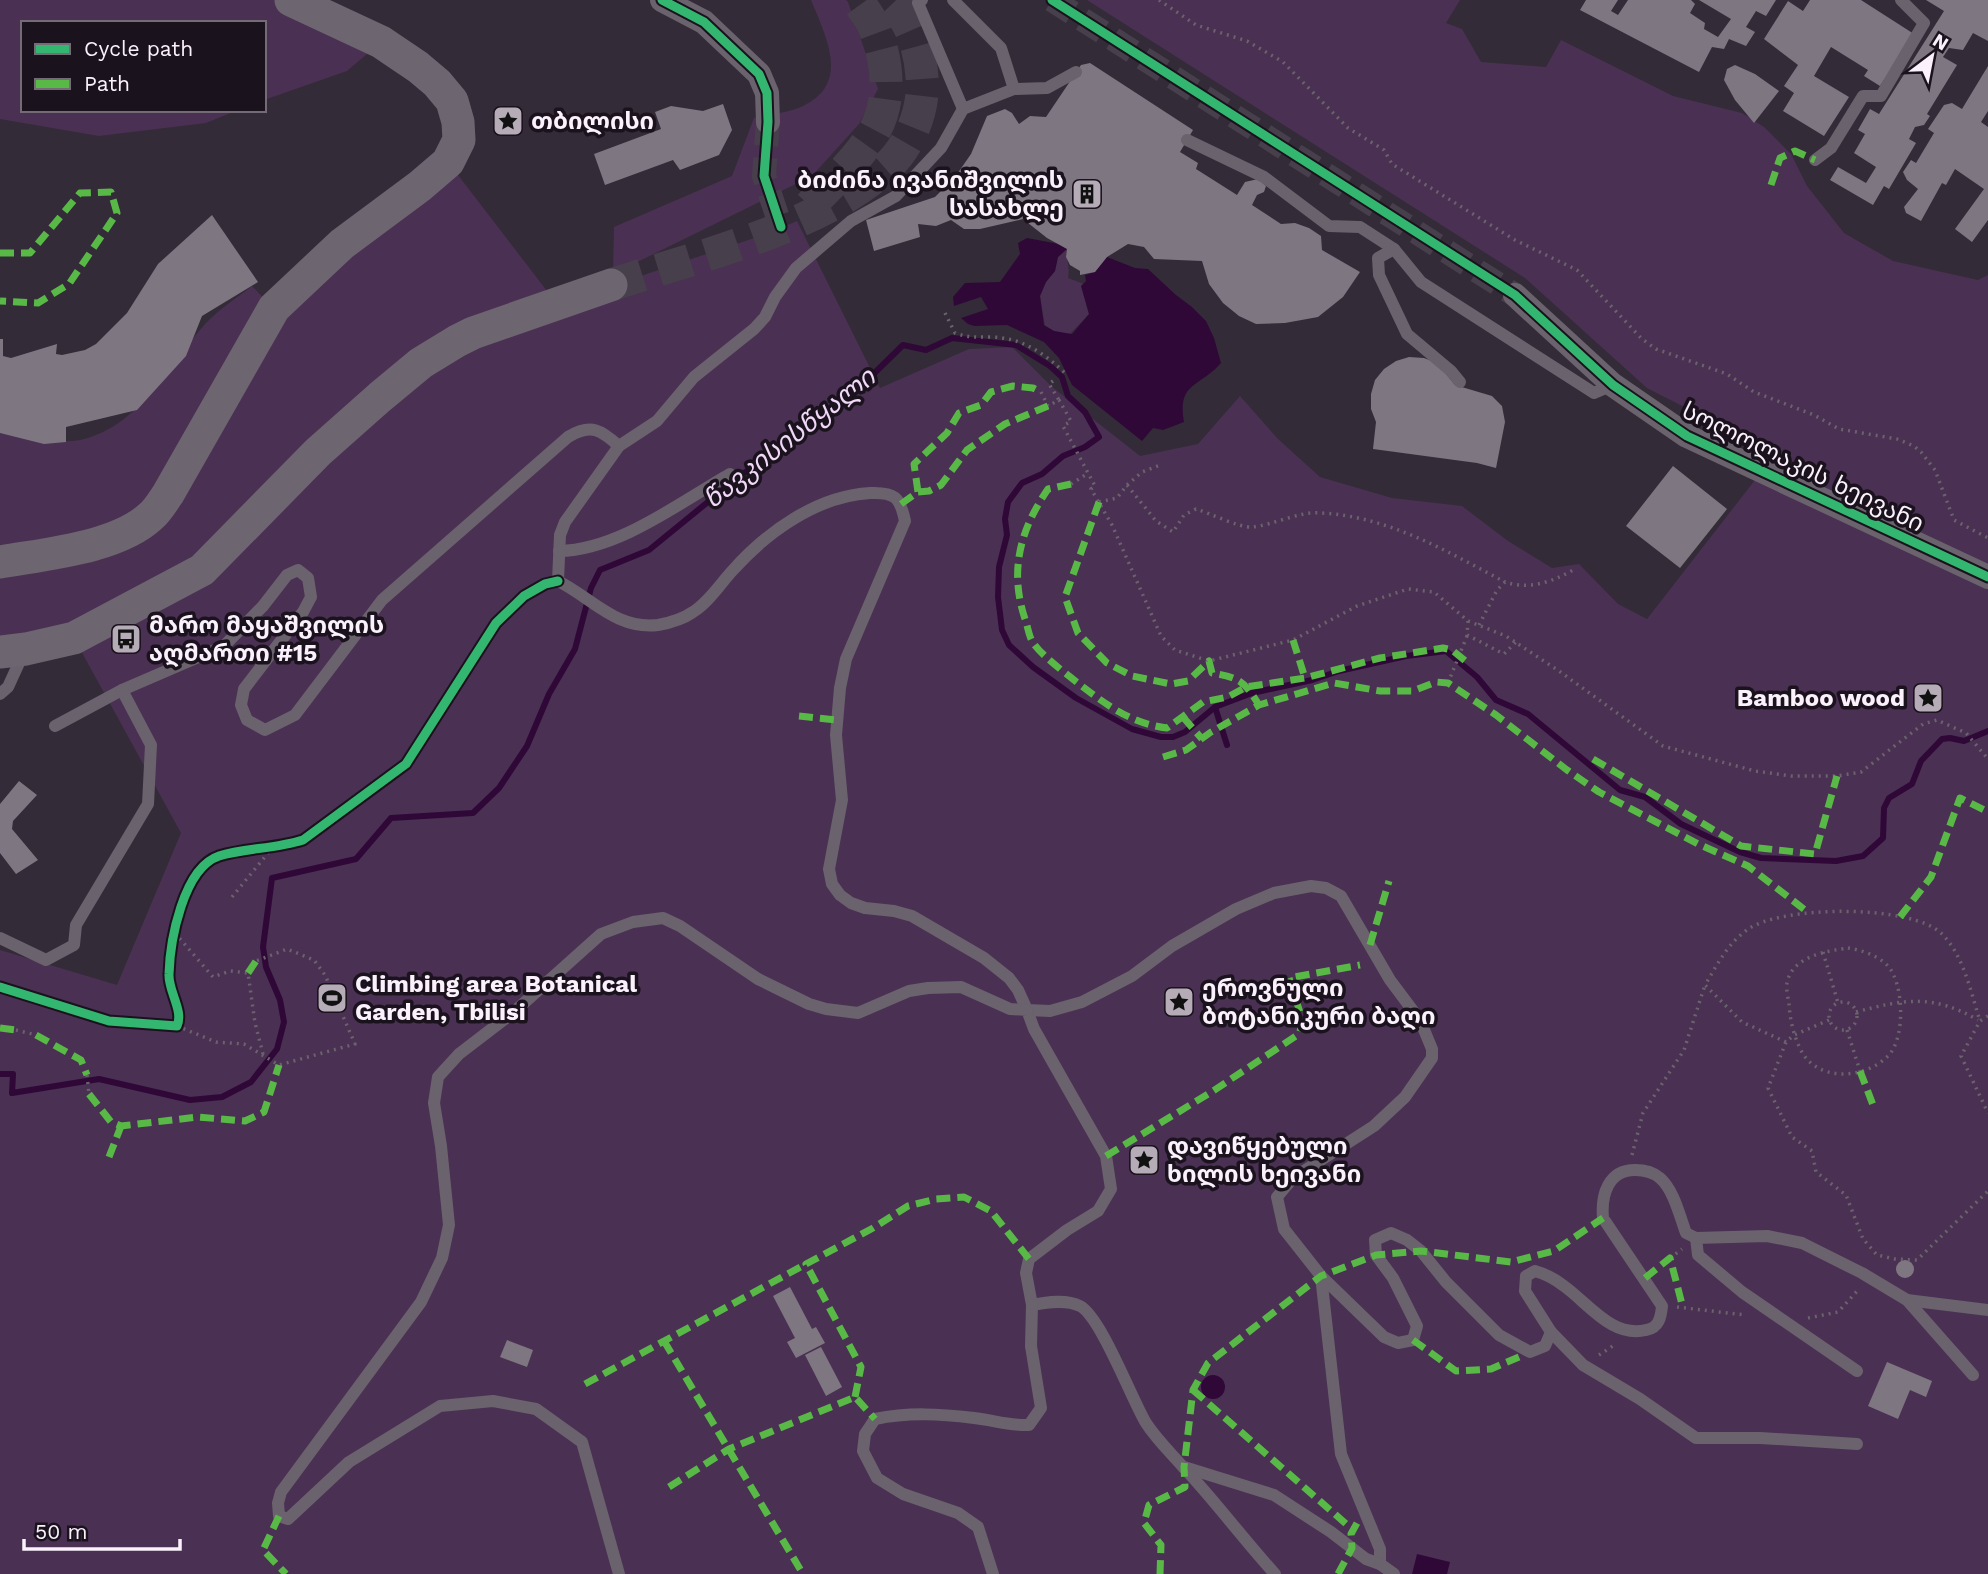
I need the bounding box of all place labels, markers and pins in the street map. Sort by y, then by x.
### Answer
place icon: თბილისი [491,104,525,138]
place label: თბილისი [531,107,654,135]
place label: ბიძინა ივანიშვილის სასახლე [797,166,1064,222]
building icon: ბიძინა ივანიშვილის სასახლე [1070,177,1104,211]
place label: მარო მაყაშვილის აღმართი #15 [149,611,384,667]
bus stop icon: მარო მაყაშვილის აღმართი #15 [109,622,143,656]
place icon: Bamboo wood [1911,681,1945,715]
place label: Bamboo wood [1737,684,1905,712]
place label: Climbing area Botanical Garden, Tbilisi [355,970,637,1026]
place label: ეროვნული ბოტანიკური ბაღი [1202,974,1436,1030]
sports icon: Climbing area Botanical Garden, Tbilisi [315,981,349,1015]
place icon: ეროვნული ბოტანიკური ბაღი [1162,985,1196,1019]
place label: დავიწყებული ხილის ხეივანი [1167,1132,1361,1188]
place icon: დავიწყებული ხილის ხეივანი [1127,1143,1161,1177]

